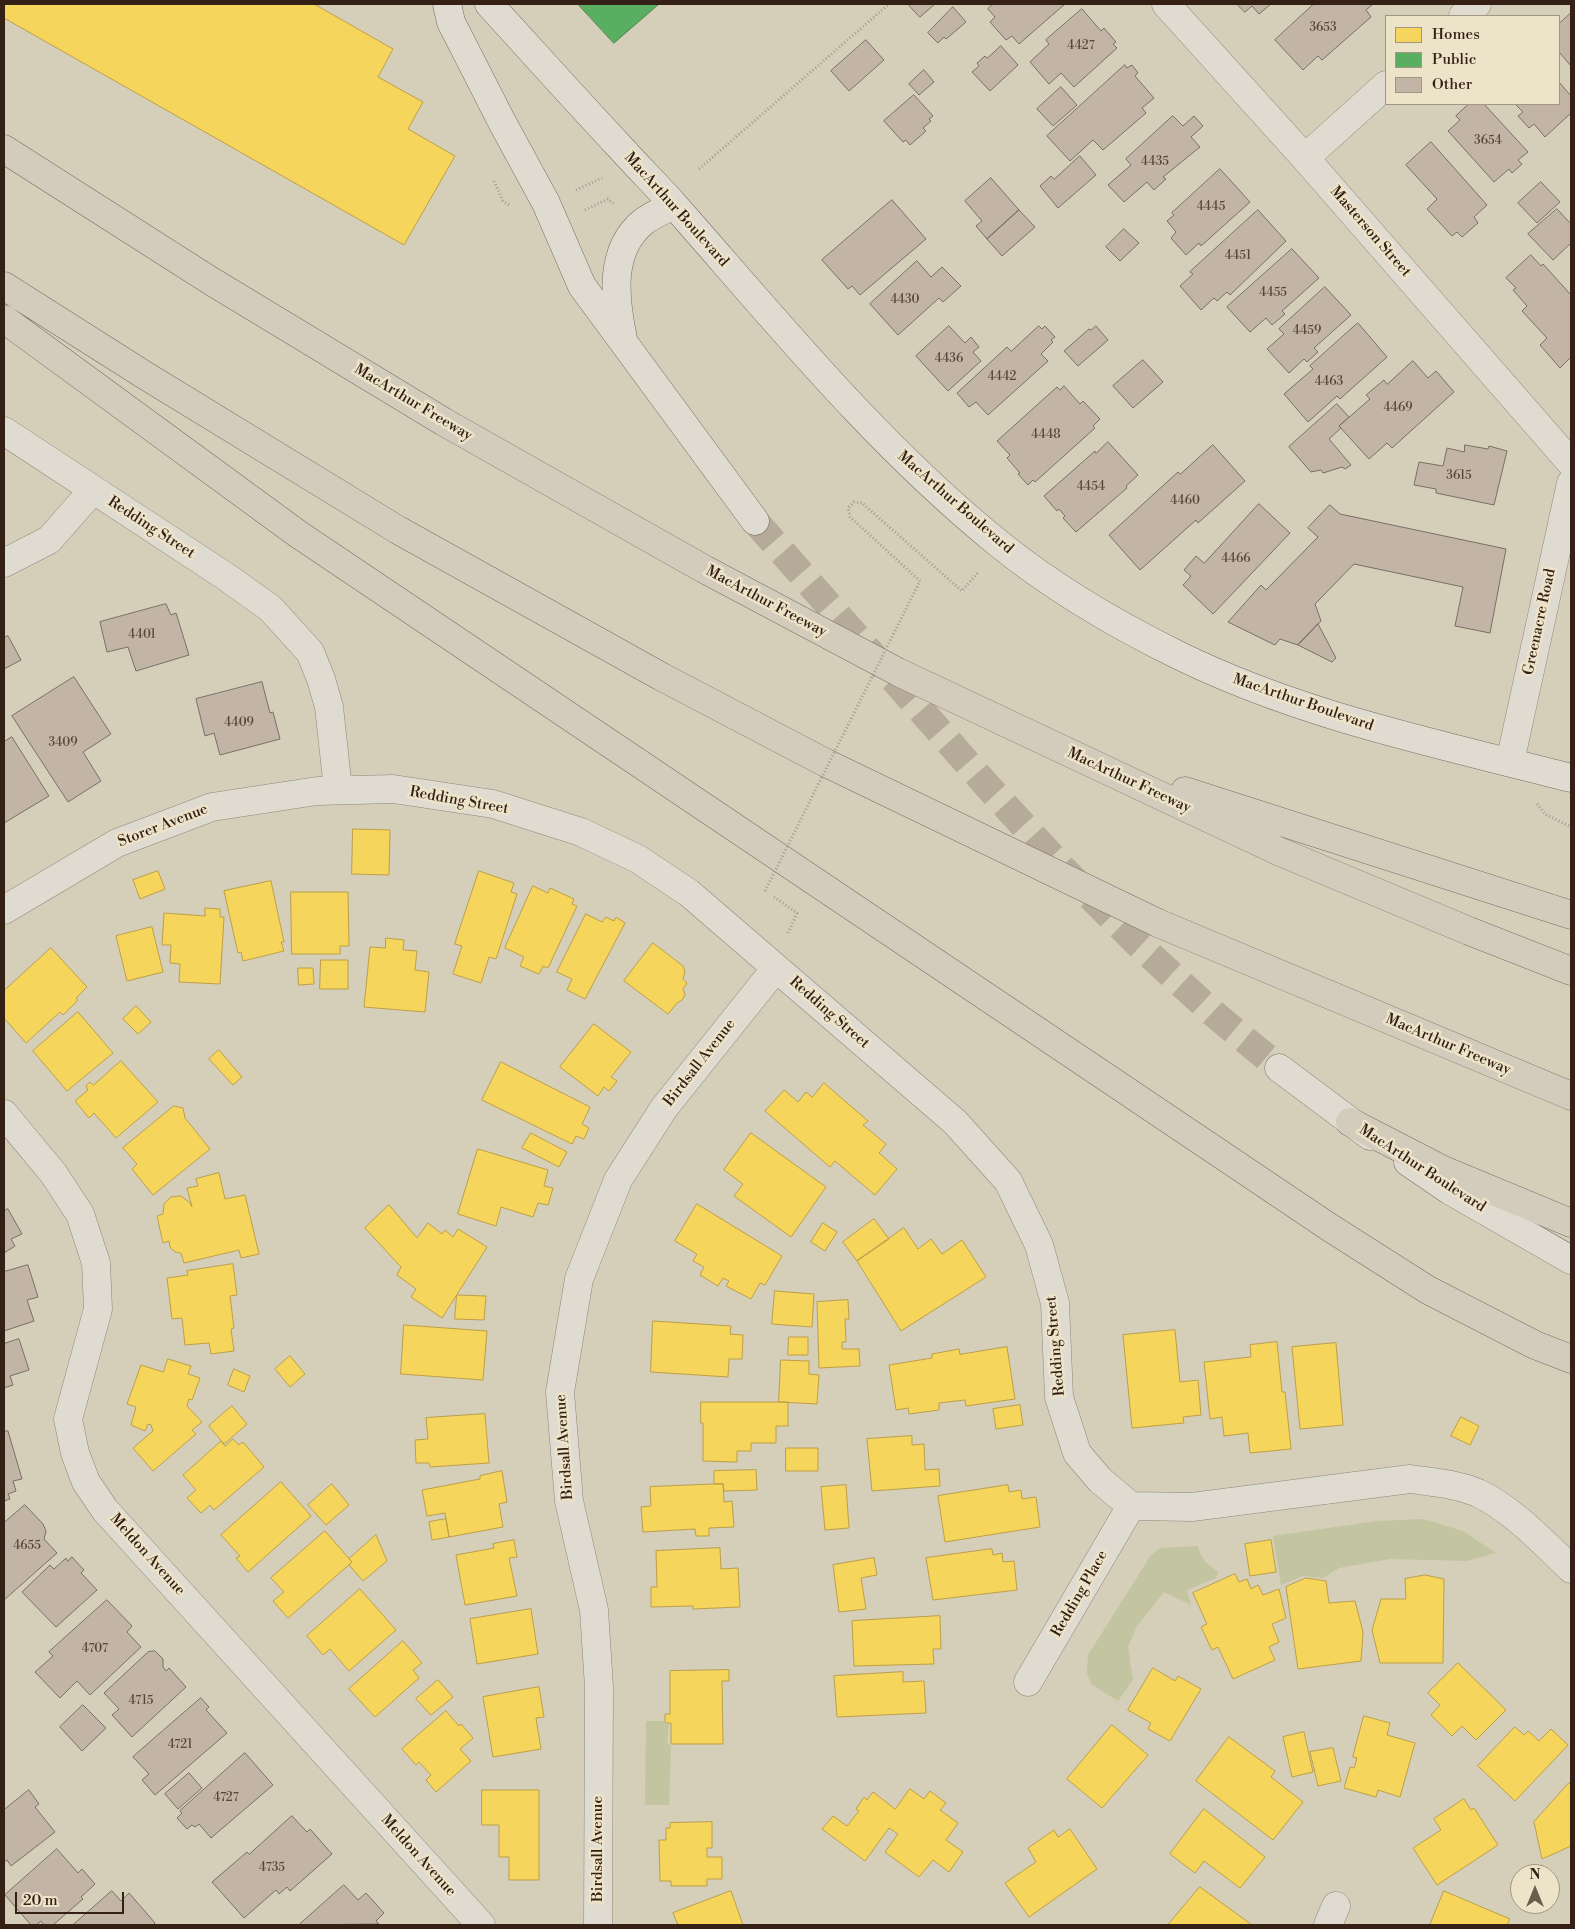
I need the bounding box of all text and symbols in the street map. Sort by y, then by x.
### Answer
legend [1385,15,1560,105]
house number: 3653 [1309,21,1337,35]
text: Homes [1432,25,1480,44]
house number: 4427 [1067,39,1095,53]
text: Public [1432,50,1476,69]
text: Other [1432,75,1472,94]
house number: 3654 [1474,134,1502,148]
street label: MacArthur Boulevard [620,149,732,271]
house number: 4435 [1141,155,1169,169]
street label: Masterson Street [1326,183,1414,281]
house number: 4445 [1197,200,1225,214]
house number: 4451 [1225,249,1251,263]
house number: 4455 [1259,286,1287,300]
house number: 4430 [890,293,920,307]
house number: 4459 [1293,324,1321,338]
house number: 4436 [935,352,963,366]
street label: MacArthur Freeway [351,361,475,445]
house number: 4442 [988,370,1016,384]
house number: 4463 [1315,375,1343,389]
house number: 4469 [1383,401,1413,415]
house number: 4448 [1031,428,1061,442]
street label: MacArthur Boulevard [893,448,1017,558]
house number: 3615 [1446,469,1472,483]
house number: 4454 [1077,480,1105,494]
street label: Redding Street [104,493,198,563]
house number: 4460 [1170,494,1200,508]
house number: 4466 [1221,552,1251,566]
street label: MacArthur Freeway [702,562,830,642]
street label: Greenacre Road [1520,567,1560,677]
house number: 4401 [128,628,156,642]
street label: MacArthur Boulevard [1230,670,1376,736]
house number: 4409 [224,716,254,730]
house number: 3409 [48,736,78,750]
street label: MacArthur Freeway [1064,744,1194,818]
street label: Redding Street [408,783,510,819]
street label: Storer Avenue [115,801,211,851]
street label: Redding Street [785,973,873,1053]
street label: MacArthur Freeway [1383,1010,1513,1080]
street label: Birdsall Avenue [660,1016,740,1110]
street label: MacArthur Boulevard [1355,1121,1489,1217]
street label: Redding Street [1043,1295,1069,1397]
street label: Birdsall Avenue [552,1394,578,1500]
street label: Meldon Avenue [106,1510,188,1600]
house number: 4655 [13,1539,41,1553]
street label: Redding Place [1048,1547,1112,1641]
house number: 4707 [82,1642,108,1656]
house number: 4715 [129,1694,153,1708]
house number: 4721 [168,1738,192,1752]
house number: 4727 [213,1791,239,1805]
street label: Birdsall Avenue [589,1796,607,1902]
street label: Meldon Avenue [377,1811,459,1901]
house number: 4735 [259,1861,285,1875]
north arrow [1510,1864,1560,1914]
text: N [1529,1866,1541,1884]
scale bar [18,1882,126,1914]
text: 20 m [23,1891,58,1910]

